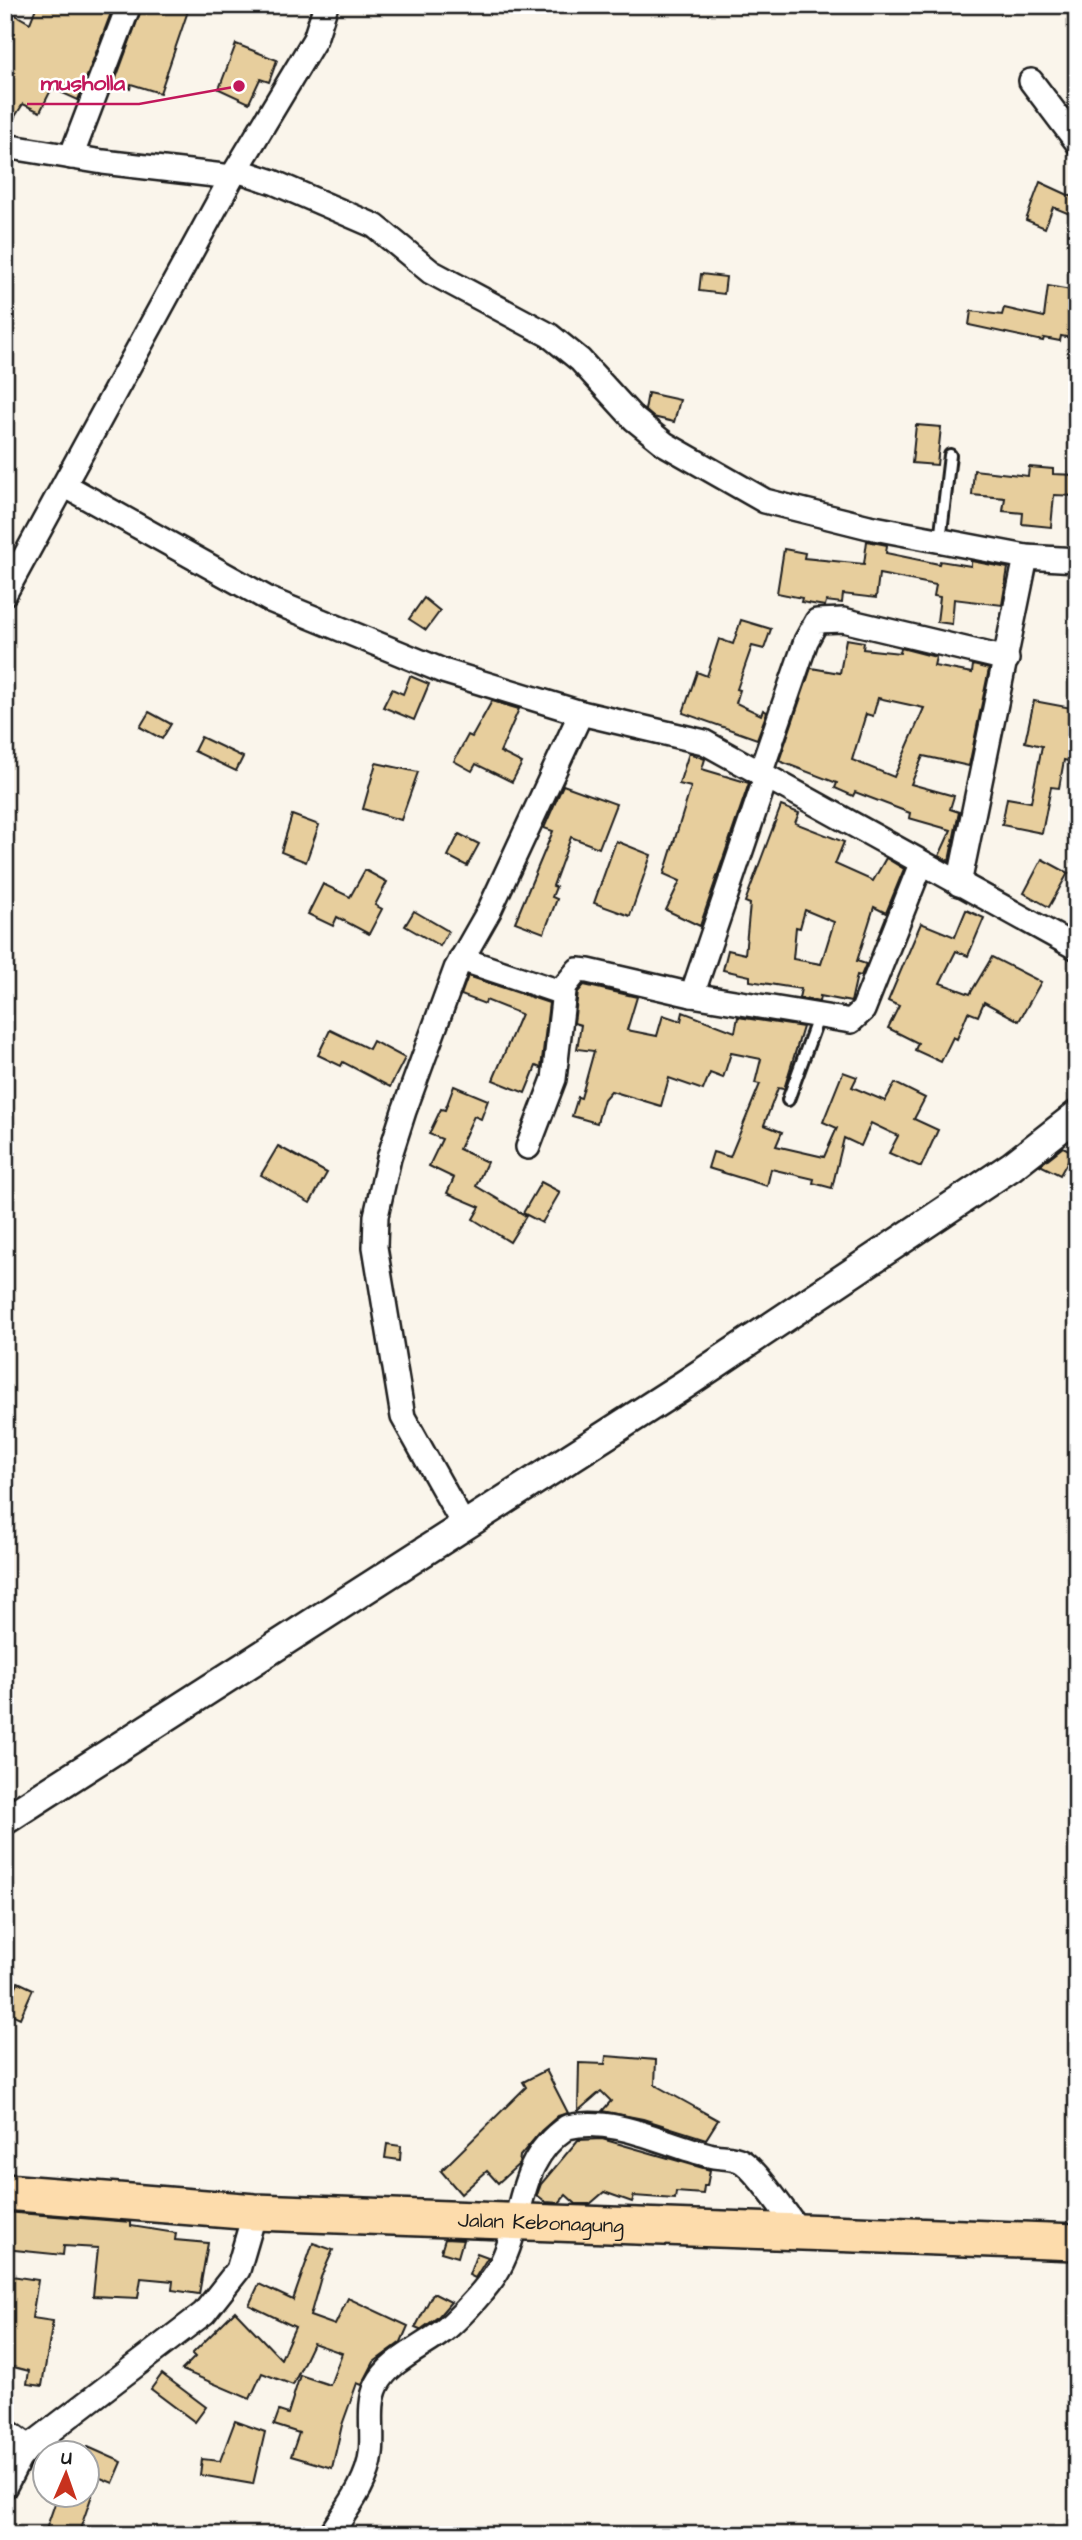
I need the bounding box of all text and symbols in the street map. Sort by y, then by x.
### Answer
callout: musholla [27,60,139,104]
text: musholla [41,67,125,99]
street label: Jalan Kebonagung [457,2205,625,2242]
north arrow [32,2438,102,2508]
text: U [61,2445,73,2472]

